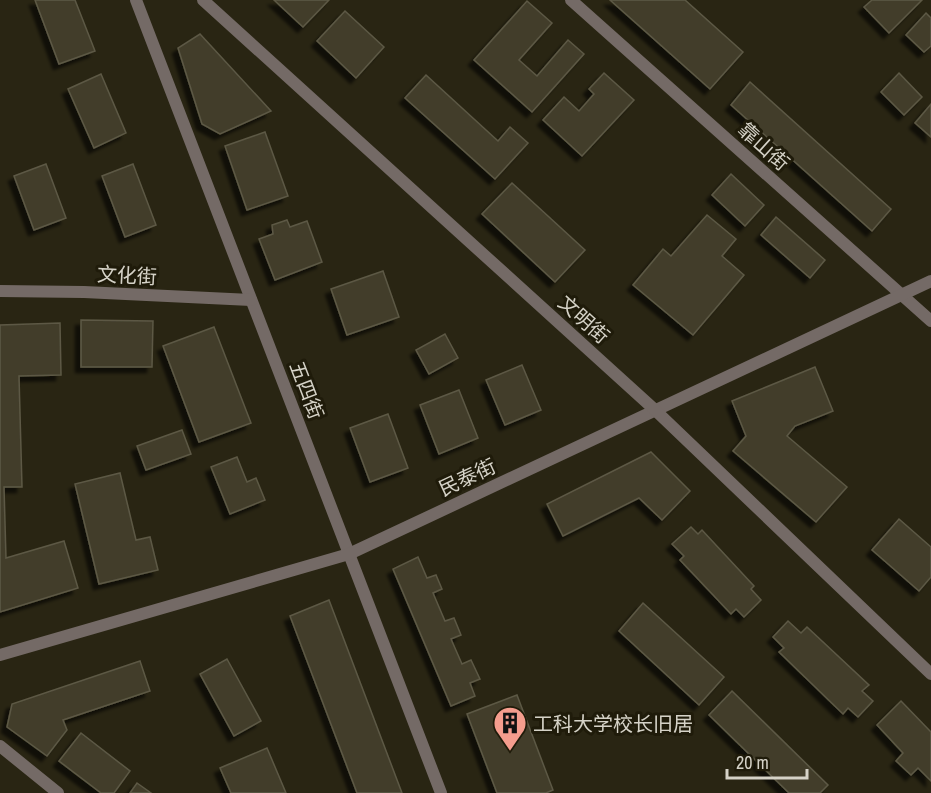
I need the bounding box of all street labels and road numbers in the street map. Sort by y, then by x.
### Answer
street label: 靠山街 [733,116,795,176]
street label: 文化街 [96,260,158,290]
street label: 文明街 [553,289,615,349]
street label: 五四街 [284,357,330,423]
street label: 民泰街 [434,452,500,502]

